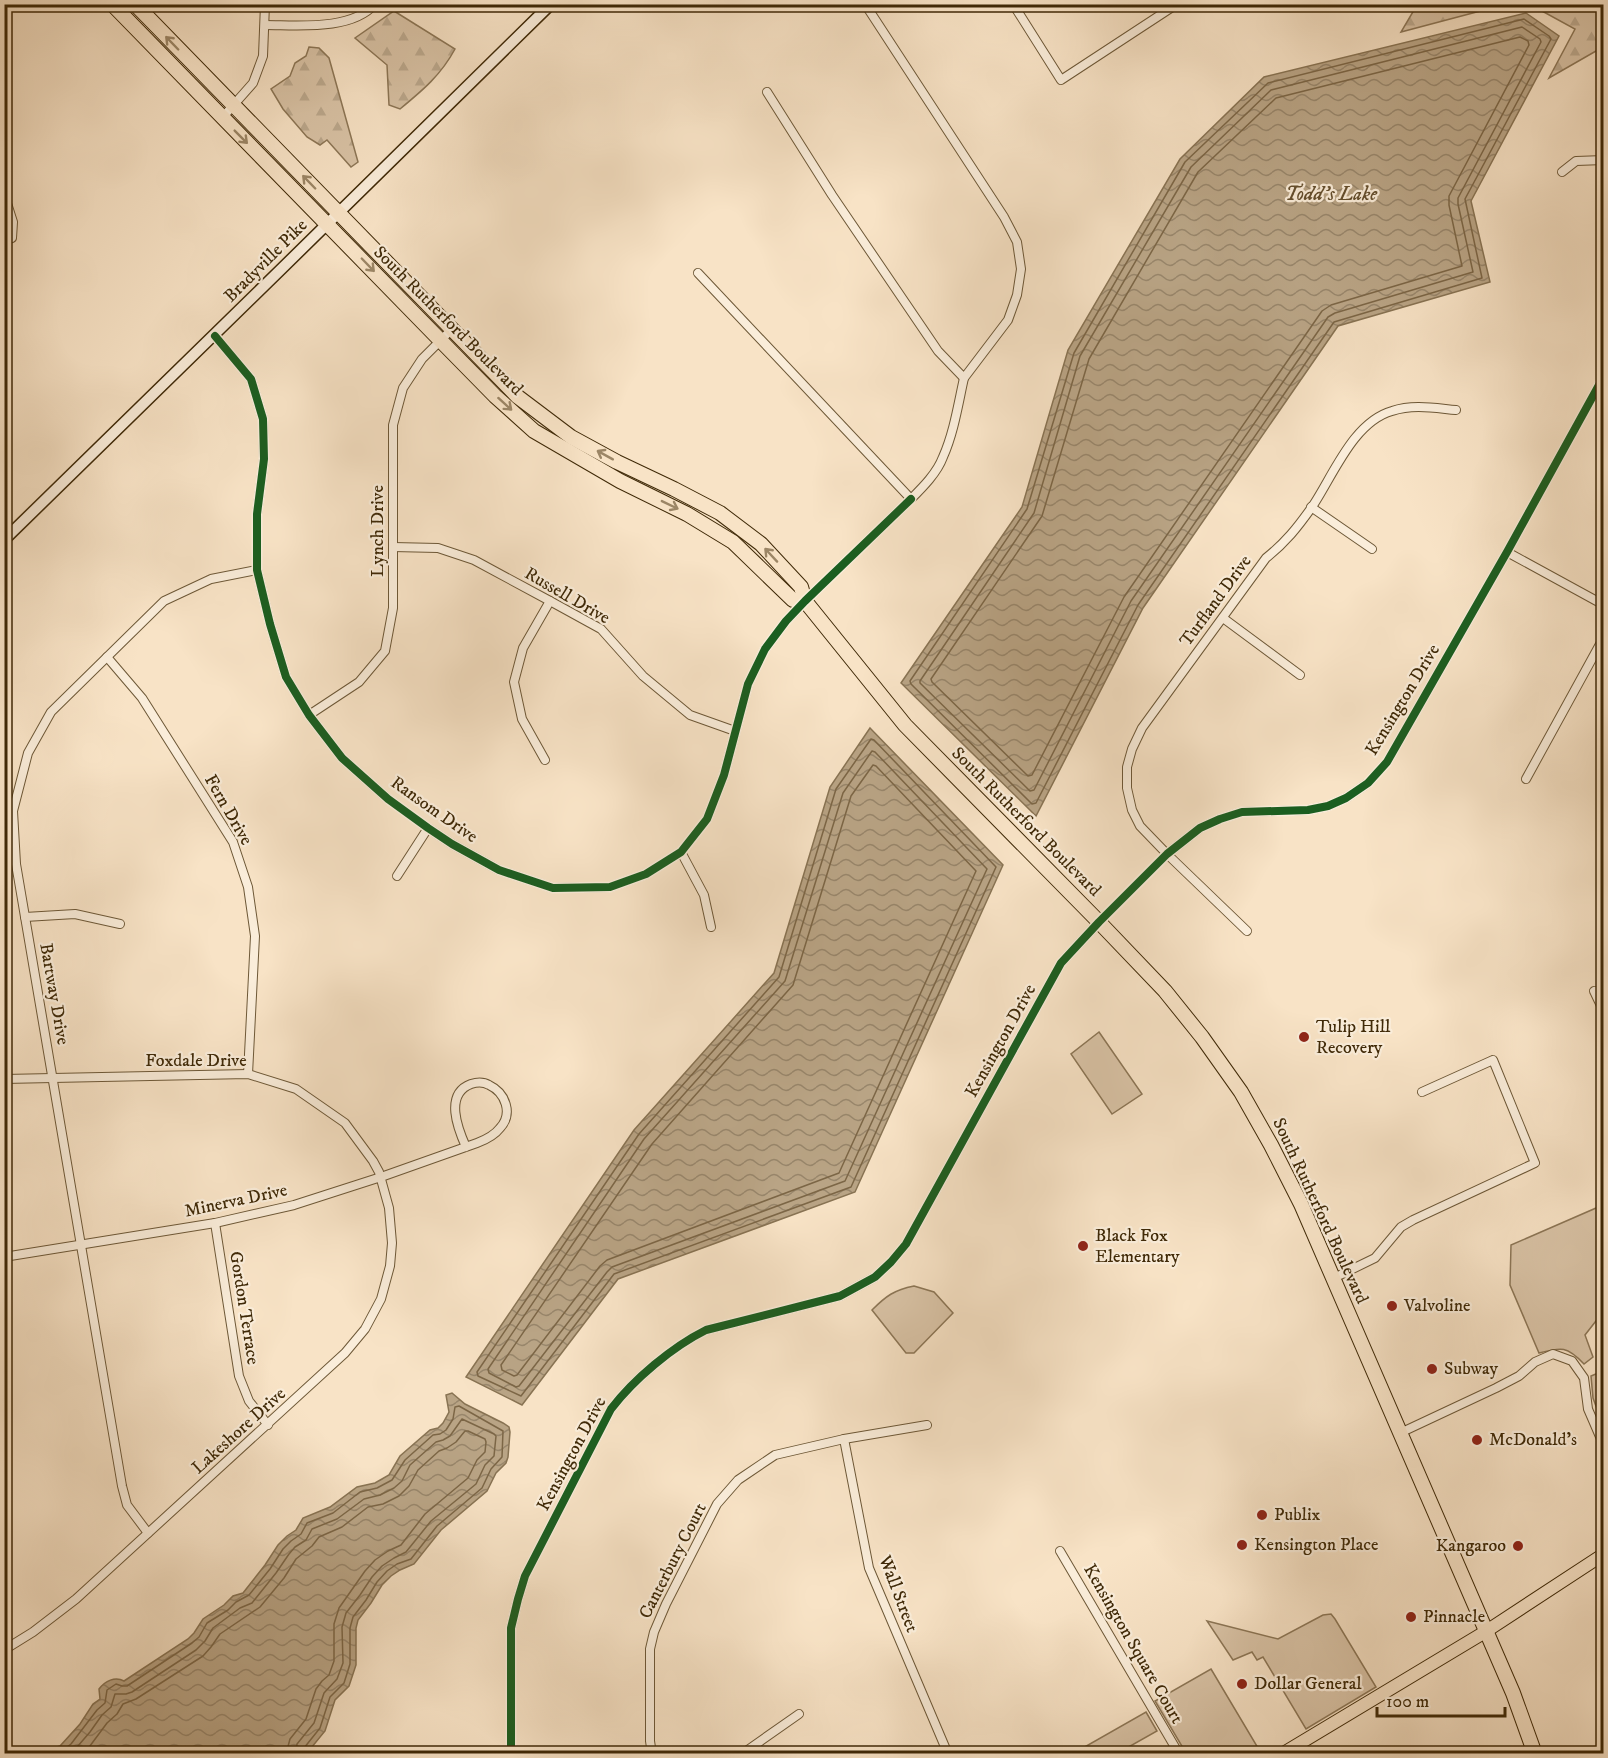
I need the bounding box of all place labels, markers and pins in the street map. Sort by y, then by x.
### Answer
place label: Tulip Hill Recovery [1316,1016,1391,1059]
marker: Tulip Hill Recovery [1297,1030,1311,1044]
place label: Black Fox Elementary [1095,1225,1180,1268]
marker: Black Fox Elementary [1076,1239,1090,1253]
place label: Valvoline [1403,1295,1471,1317]
marker: Valvoline [1385,1299,1399,1313]
place label: Subway [1444,1358,1499,1380]
marker: Subway [1425,1362,1439,1376]
place label: McDonald's [1489,1429,1577,1451]
marker: McDonald's [1470,1433,1484,1447]
place label: Publix [1274,1504,1321,1526]
marker: Publix [1255,1508,1269,1522]
place label: Kensington Place [1254,1534,1379,1556]
place label: Kangaroo [1436,1535,1506,1557]
marker: Kensington Place [1235,1538,1249,1552]
marker: Kangaroo [1511,1539,1525,1553]
place label: Pinnacle [1423,1606,1485,1628]
marker: Pinnacle [1404,1610,1418,1624]
place label: Dollar General [1254,1673,1362,1695]
marker: Dollar General [1235,1677,1249,1691]

